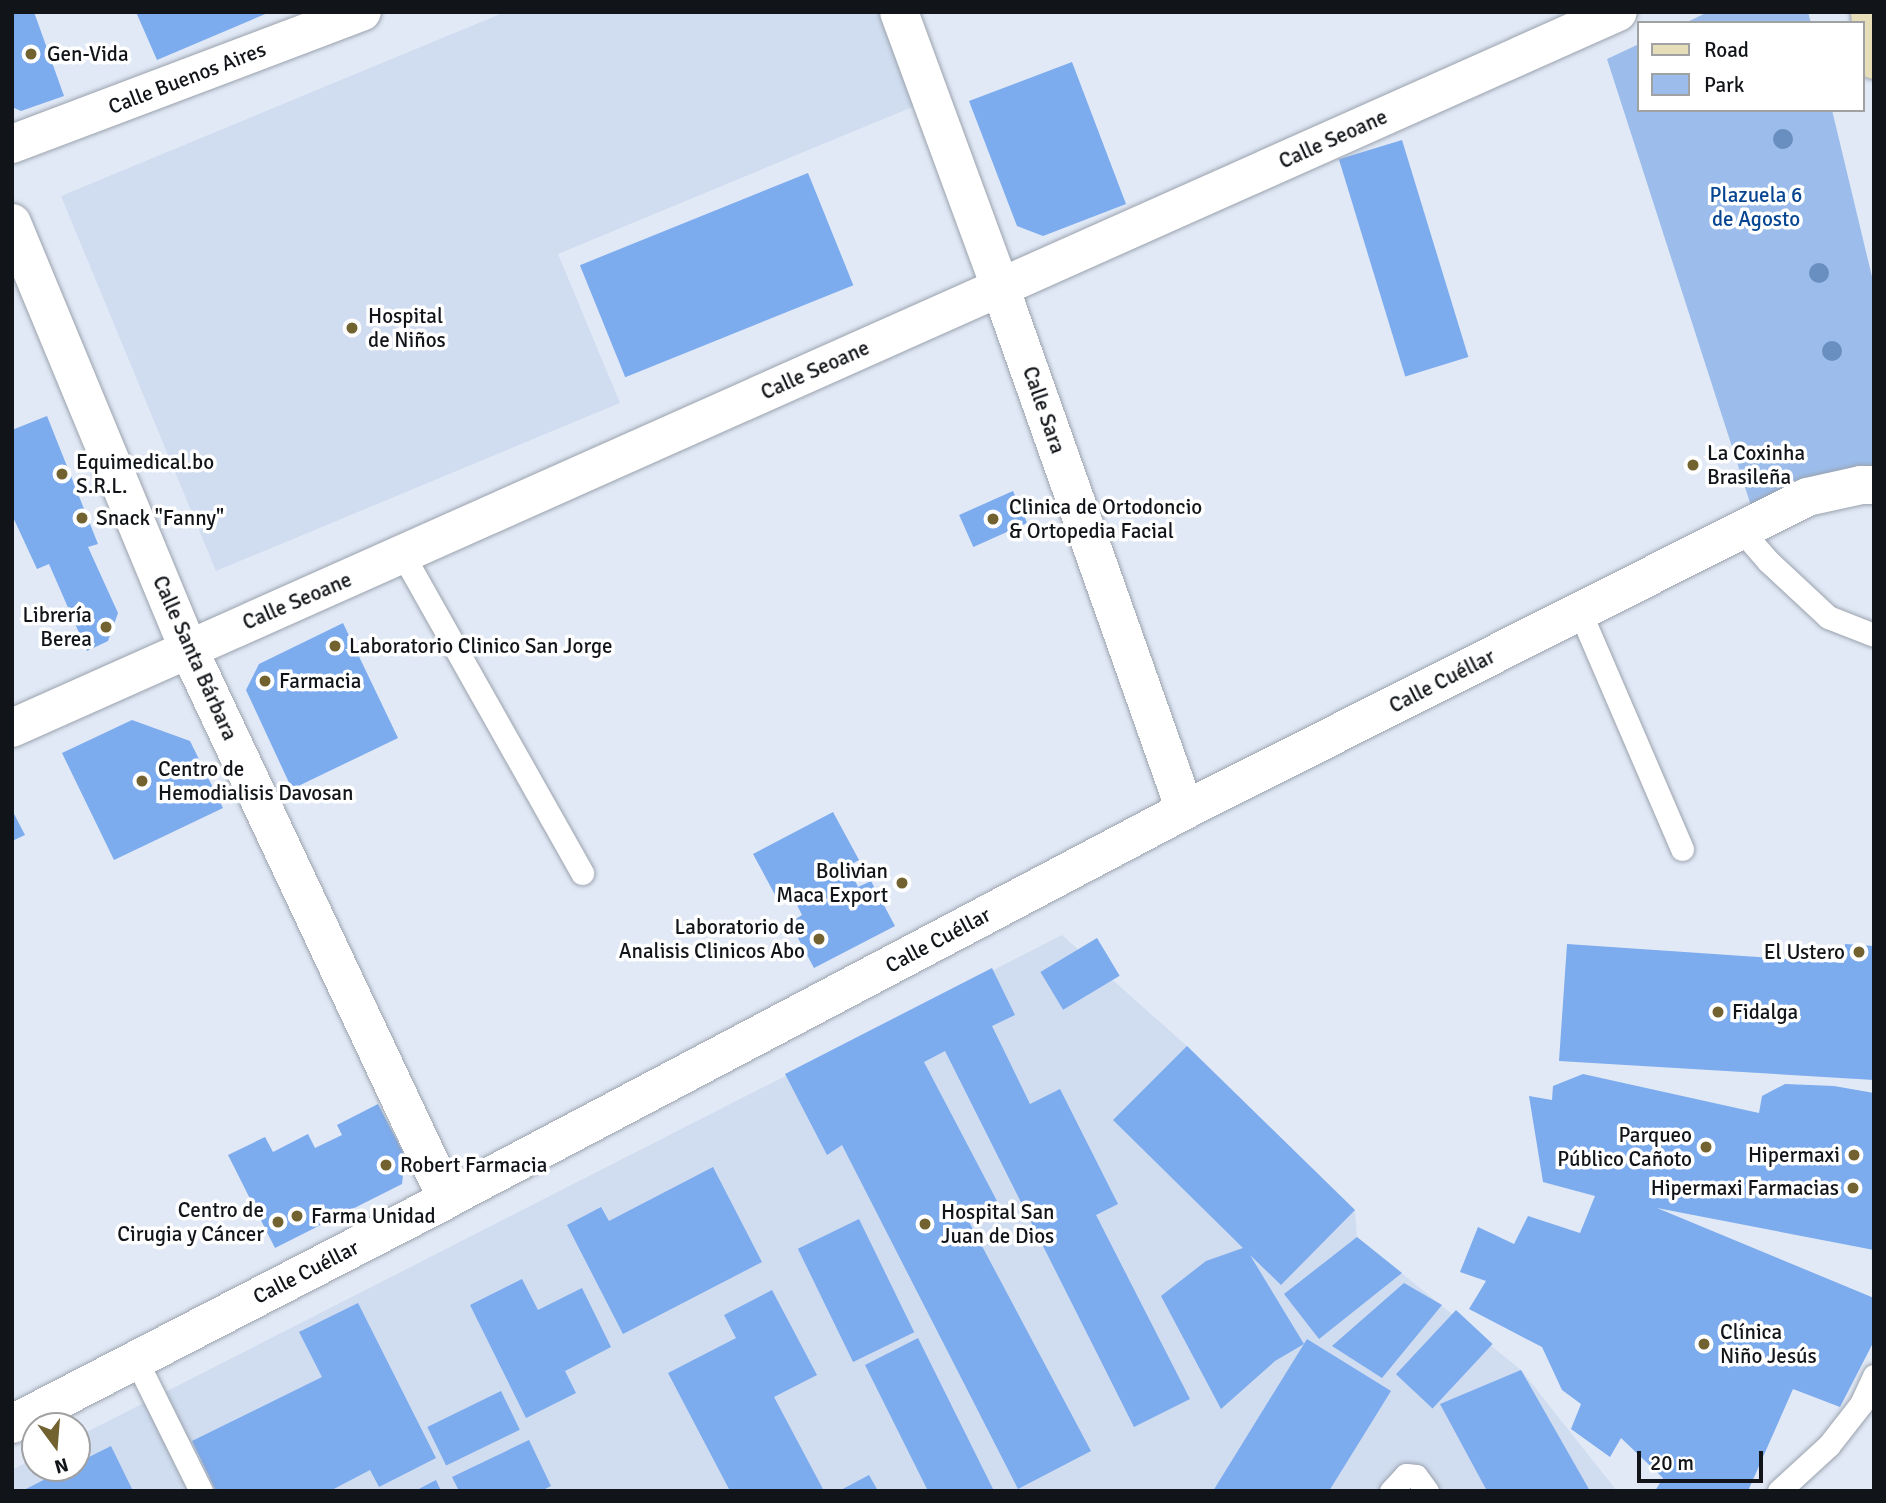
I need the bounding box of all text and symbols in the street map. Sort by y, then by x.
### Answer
legend [1638,21,1865,112]
street label: Calle Buenos Aires [105,36,269,120]
text: Road [1704,37,1749,63]
place label: Gen-Vida [47,41,129,67]
marker: Gen-Vida [21,44,41,64]
text: Park [1704,72,1744,98]
street label: Calle Seoane [1275,104,1391,174]
park label: Plazuela 6 de Agosto [1710,182,1802,232]
place label: Hospital de Niños [368,303,446,353]
marker: Hospital de Niños [342,318,362,338]
street label: Calle Seoane [757,335,873,405]
street label: Calle Sara [1017,363,1071,457]
place label: La Coxinha Brasileña [1707,440,1805,490]
place label: Equimedical.bo S.R.L. [76,449,214,499]
marker: La Coxinha Brasileña [1685,457,1701,473]
marker: Equimedical.bo S.R.L. [54,466,70,482]
place label: Clinica de Ortodoncio & Ortopedia Facial [1009,494,1202,544]
place label: Snack "Fanny" [96,505,224,531]
marker: Clinica de Ortodoncio & Ortopedia Facial [983,509,1003,529]
marker: Snack "Fanny" [74,510,90,526]
street label: Calle Seoane [239,567,355,635]
street label: Calle Santa Bárbara [147,572,243,744]
place label: Librería Berea [22,602,92,652]
marker: Librería Berea [98,619,114,635]
place label: Laboratorio Clinico San Jorge [349,633,613,659]
marker: Laboratorio Clinico San Jorge [327,638,343,654]
street label: Calle Cuéllar [1385,644,1499,718]
place label: Farmacia [279,668,361,694]
marker: Farmacia [257,673,273,689]
place label: Centro de Hemodialisis Davosan [158,756,353,806]
marker: Centro de Hemodialisis Davosan [132,771,152,791]
place label: Bolivian Maca Export [776,858,888,908]
marker: Bolivian Maca Export [894,875,910,891]
street label: Calle Cuéllar [881,902,995,978]
place label: Laboratorio de Analisis Clinicos Abo [619,914,805,964]
marker: Laboratorio de Analisis Clinicos Abo [811,931,827,947]
place label: El Ustero [1764,939,1845,965]
marker: El Ustero [1851,944,1867,960]
place label: Fidalga [1732,999,1798,1025]
marker: Fidalga [1710,1004,1726,1020]
place label: Parqueo Público Cañoto [1557,1122,1692,1172]
marker: Parqueo Público Cañoto [1698,1139,1714,1155]
place label: Hipermaxi [1748,1142,1840,1168]
marker: Hipermaxi [1846,1147,1862,1163]
place label: Robert Farmacia [400,1152,547,1178]
marker: Robert Farmacia [378,1157,394,1173]
place label: Hipermaxi Farmacias [1651,1175,1839,1201]
marker: Hipermaxi Farmacias [1845,1180,1861,1196]
place label: Centro de Cirugia y Cáncer [117,1197,264,1247]
place label: Hospital San Juan de Dios [941,1199,1055,1249]
place label: Farma Unidad [311,1203,436,1229]
marker: Farma Unidad [289,1208,305,1224]
marker: Centro de Cirugia y Cáncer [270,1214,286,1230]
marker: Hospital San Juan de Dios [915,1214,935,1234]
street label: Calle Cuéllar [249,1235,363,1309]
place label: Clínica Niño Jesús [1720,1319,1817,1369]
marker: Clínica Niño Jesús [1694,1334,1714,1354]
north arrow [21,1412,91,1482]
scale bar [1641,1436,1767,1480]
text: 20 m [1650,1450,1694,1476]
text: N [52,1452,71,1479]

